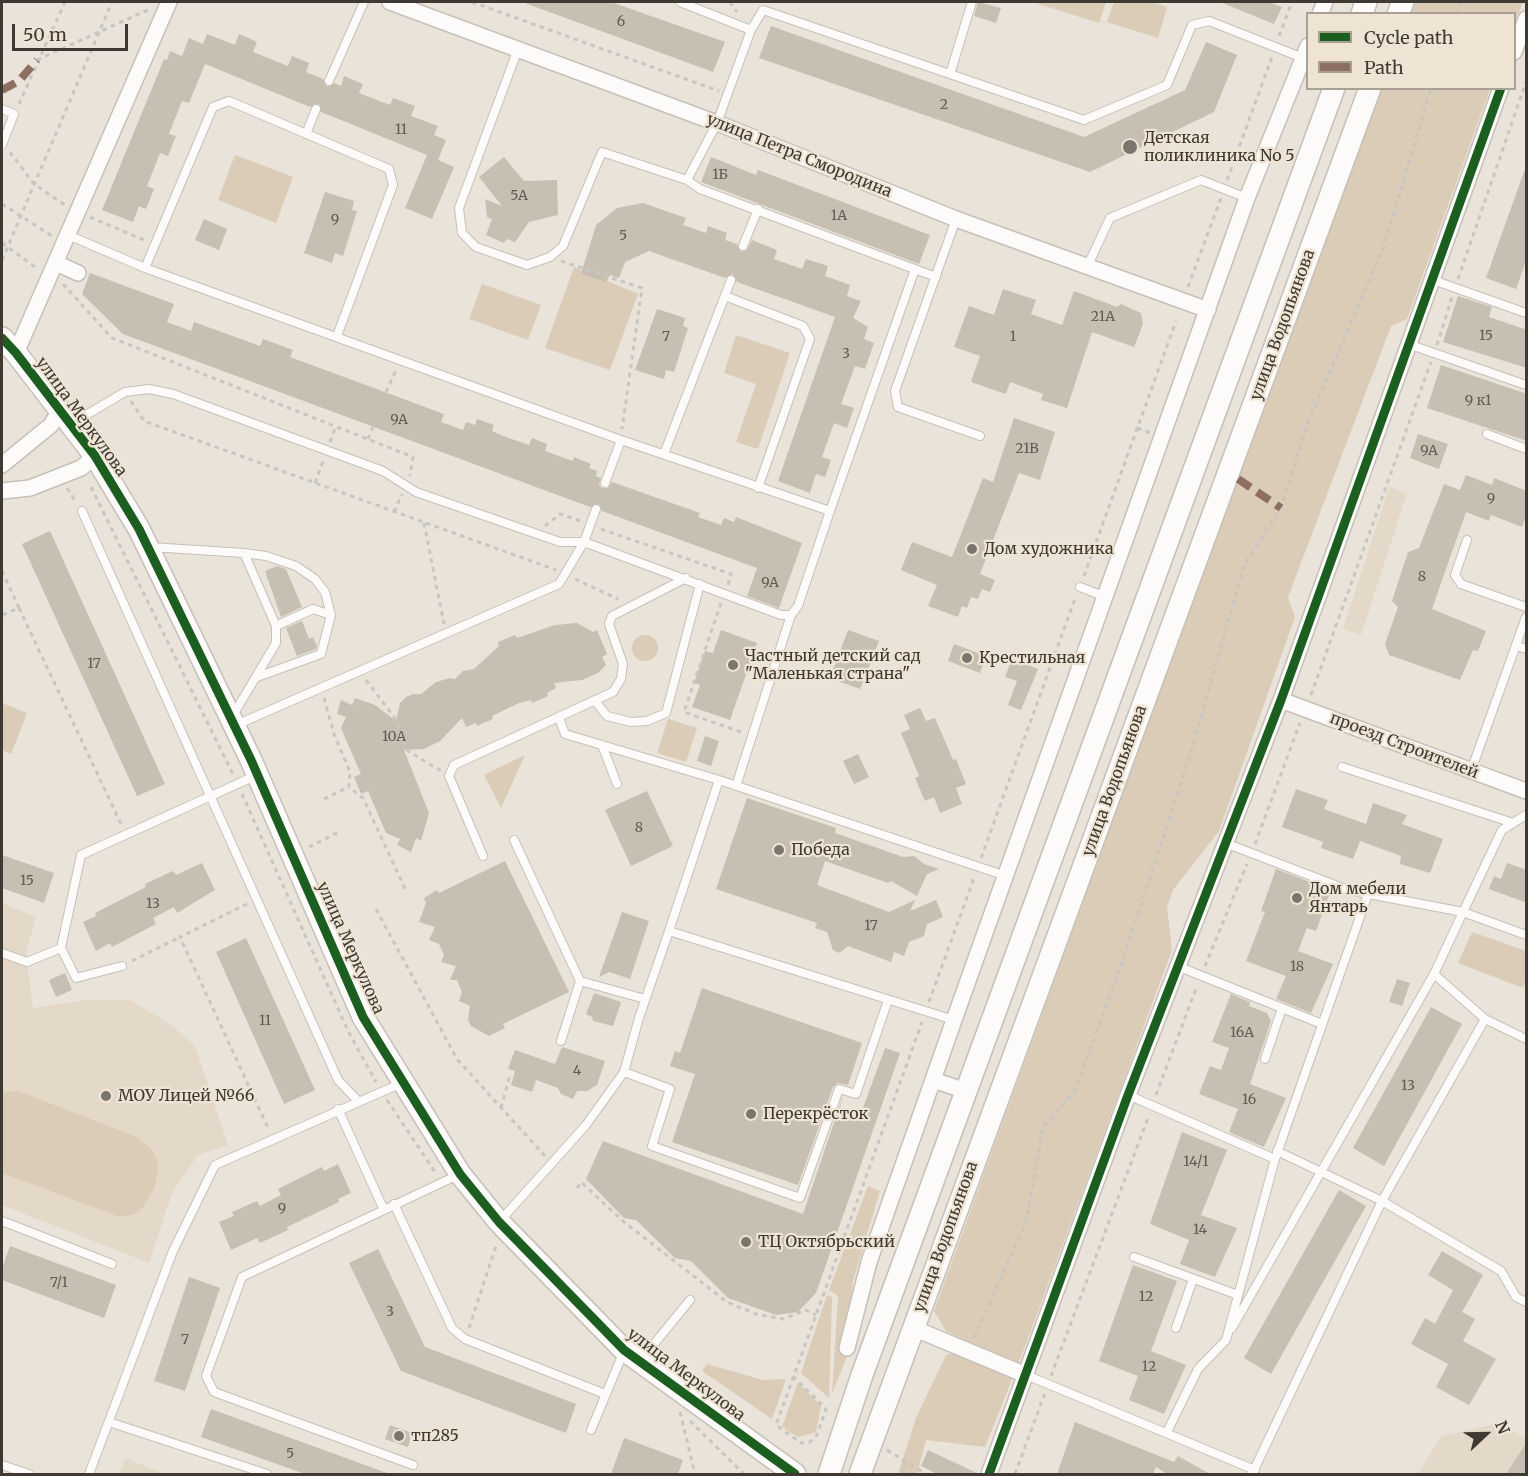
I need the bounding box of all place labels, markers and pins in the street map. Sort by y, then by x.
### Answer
place label: Детская поликлиника No 5 [1144,128,1295,166]
marker: Детская поликлиника No 5 [1121,138,1139,156]
place label: Дом художника [984,539,1113,559]
marker: Дом художника [965,542,979,556]
place label: Частный детский сад "Маленькая страна" [745,646,921,684]
place label: Крестильная [979,648,1085,668]
marker: Крестильная [960,651,974,665]
marker: Частный детский сад "Маленькая страна" [726,658,740,672]
place label: Победа [791,840,850,860]
marker: Победа [772,843,786,857]
place label: Дом мебели Янтарь [1309,879,1406,917]
marker: Дом мебели Янтарь [1290,891,1304,905]
place label: МОУ Лицей №66 [118,1086,254,1106]
marker: МОУ Лицей №66 [99,1089,113,1103]
place label: Перекрёсток [763,1104,868,1124]
marker: Перекрёсток [744,1107,758,1121]
place label: ТЦ Октябрьский [758,1232,895,1252]
marker: ТЦ Октябрьский [739,1235,753,1249]
place label: тп285 [411,1426,459,1446]
marker: тп285 [392,1429,406,1443]

